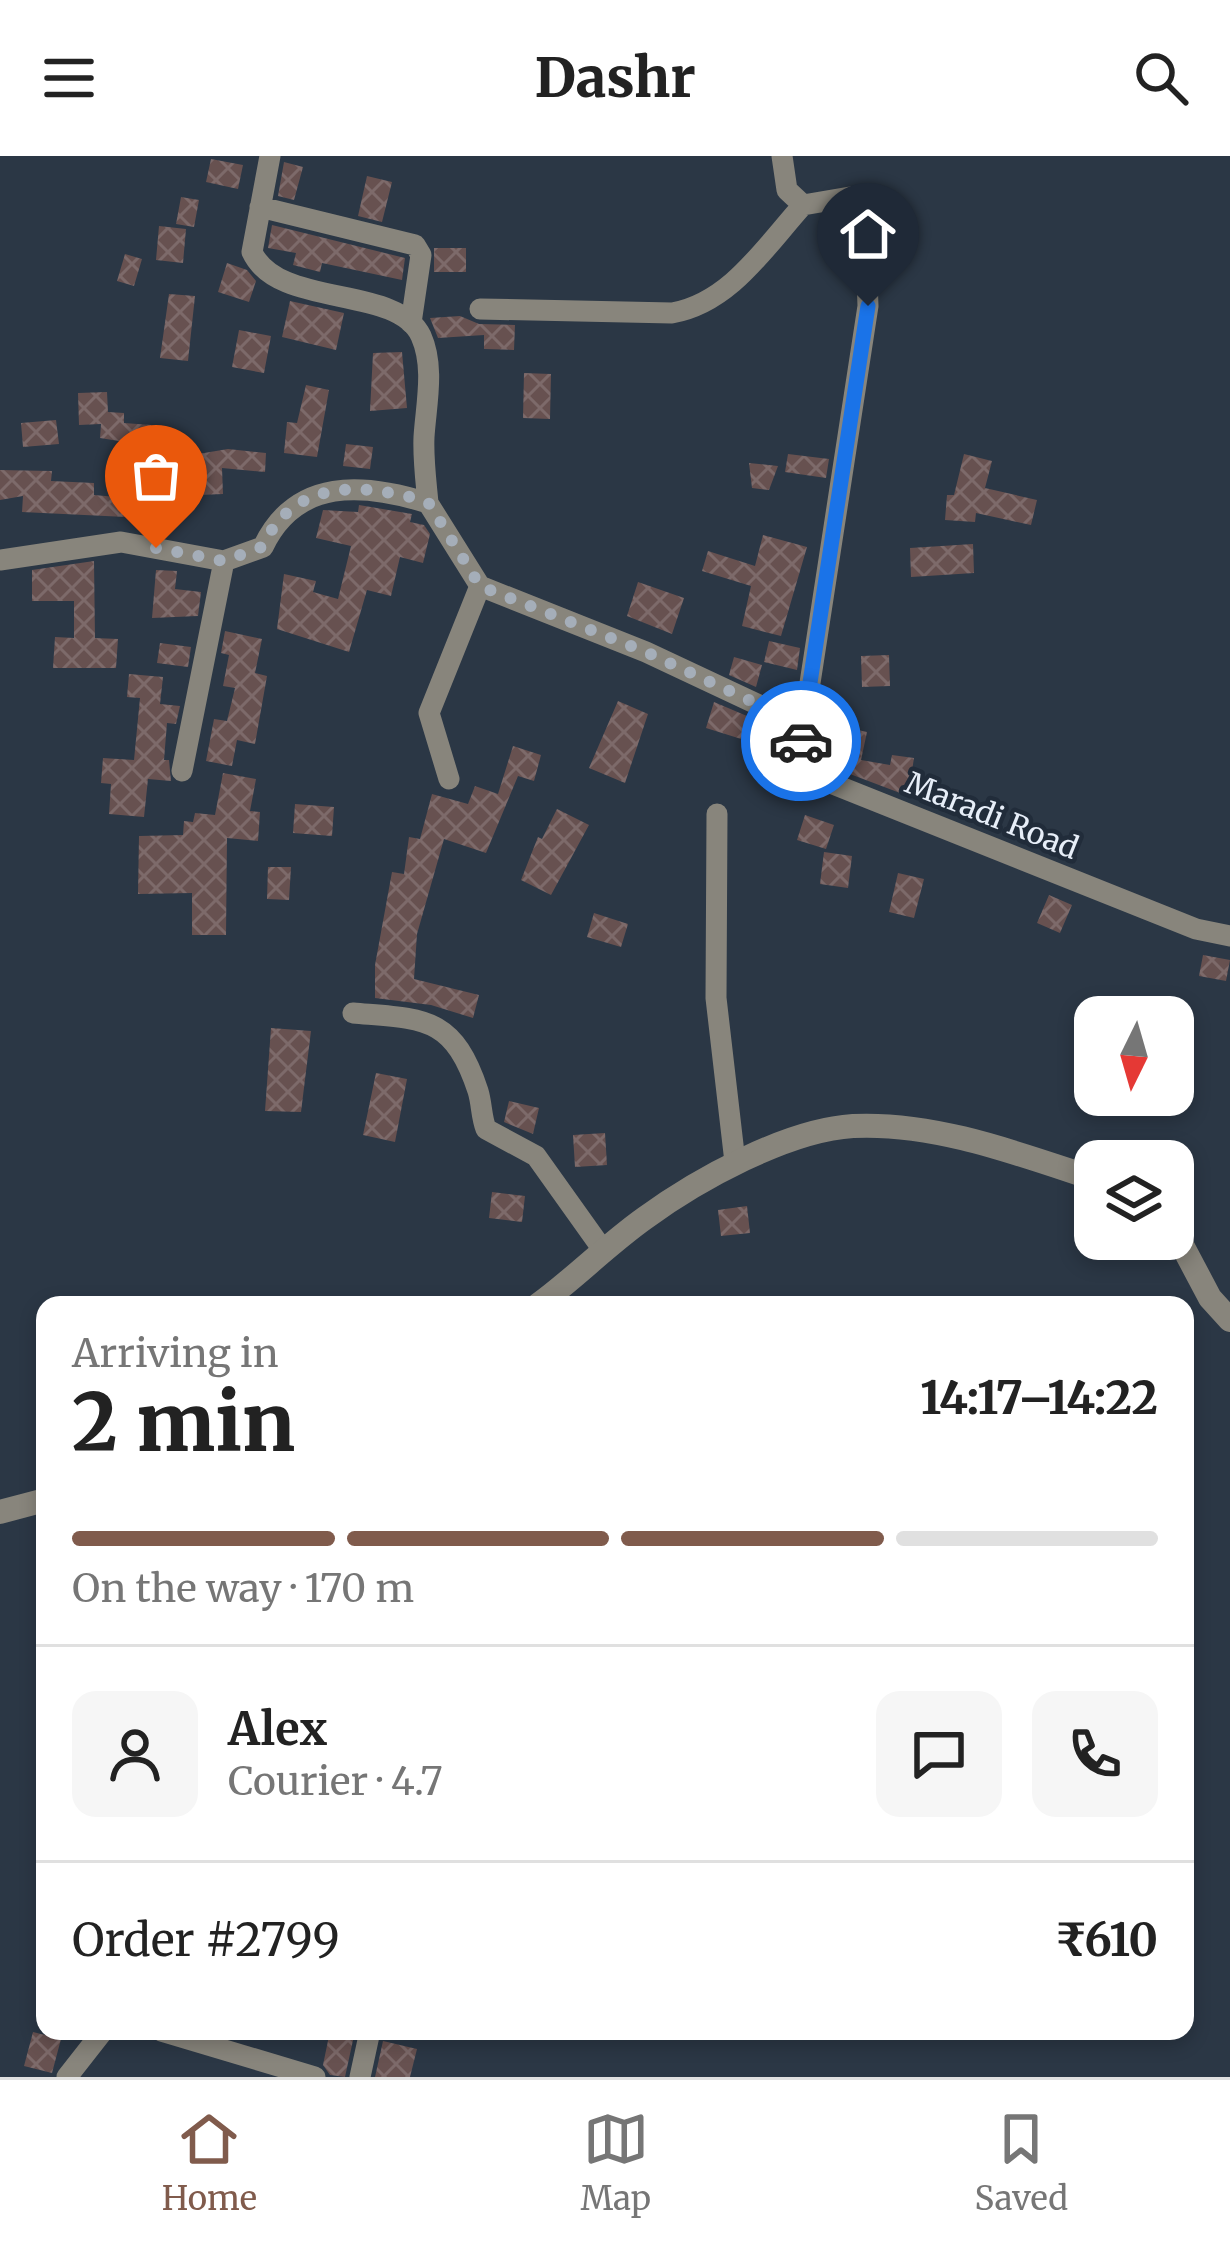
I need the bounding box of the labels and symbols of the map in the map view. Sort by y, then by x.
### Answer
pin [817,183,919,306]
pin [105,425,207,548]
courier [741,681,861,801]
street label: Maradi Road [900,763,1084,867]
north arrow [1074,996,1194,1116]

